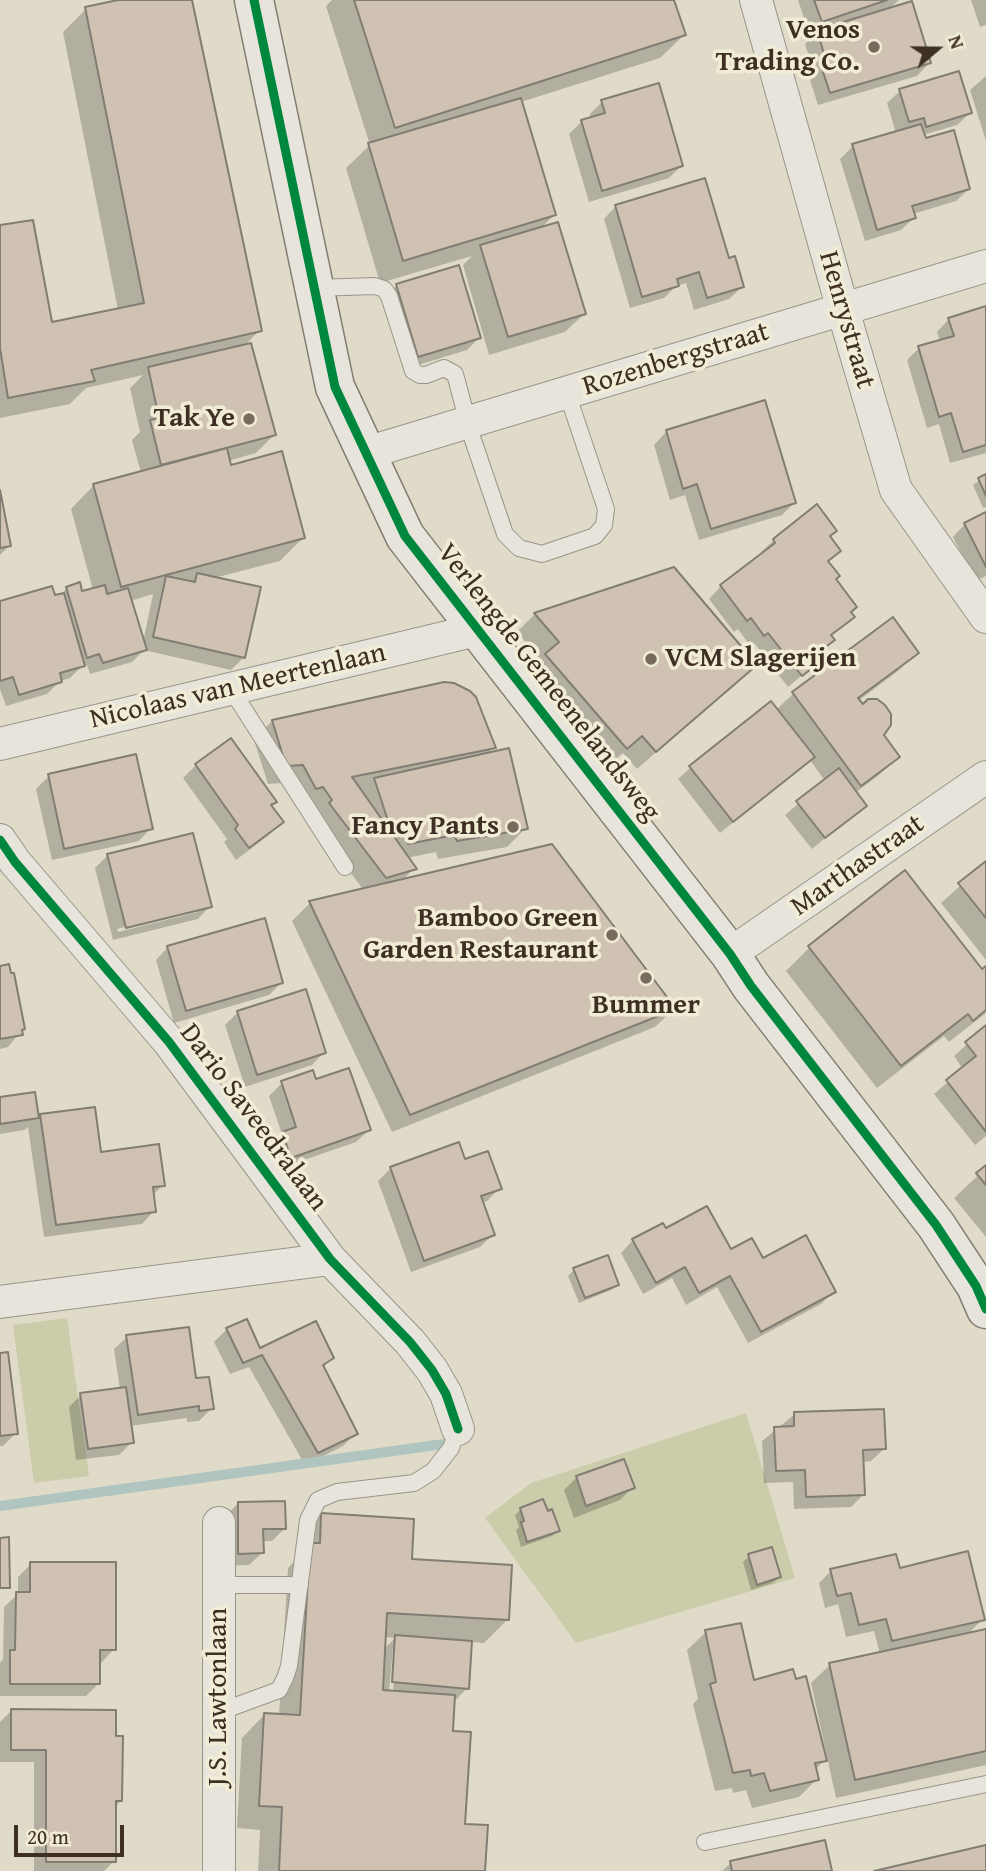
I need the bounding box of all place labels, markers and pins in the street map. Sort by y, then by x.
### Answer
place label: Venos Trading Co. [716,14,860,80]
marker: Venos Trading Co. [866,39,882,55]
place label: Tak Ye [154,402,235,436]
marker: Tak Ye [241,411,257,427]
place label: VCM Slagerijen [665,642,856,676]
marker: VCM Slagerijen [643,651,659,667]
place label: Fancy Pants [351,810,499,844]
marker: Fancy Pants [505,819,521,835]
place label: Bamboo Green Garden Restaurant [363,902,598,968]
marker: Bamboo Green Garden Restaurant [604,927,620,943]
marker: Bummer [638,970,654,986]
place label: Bummer [592,989,700,1023]

